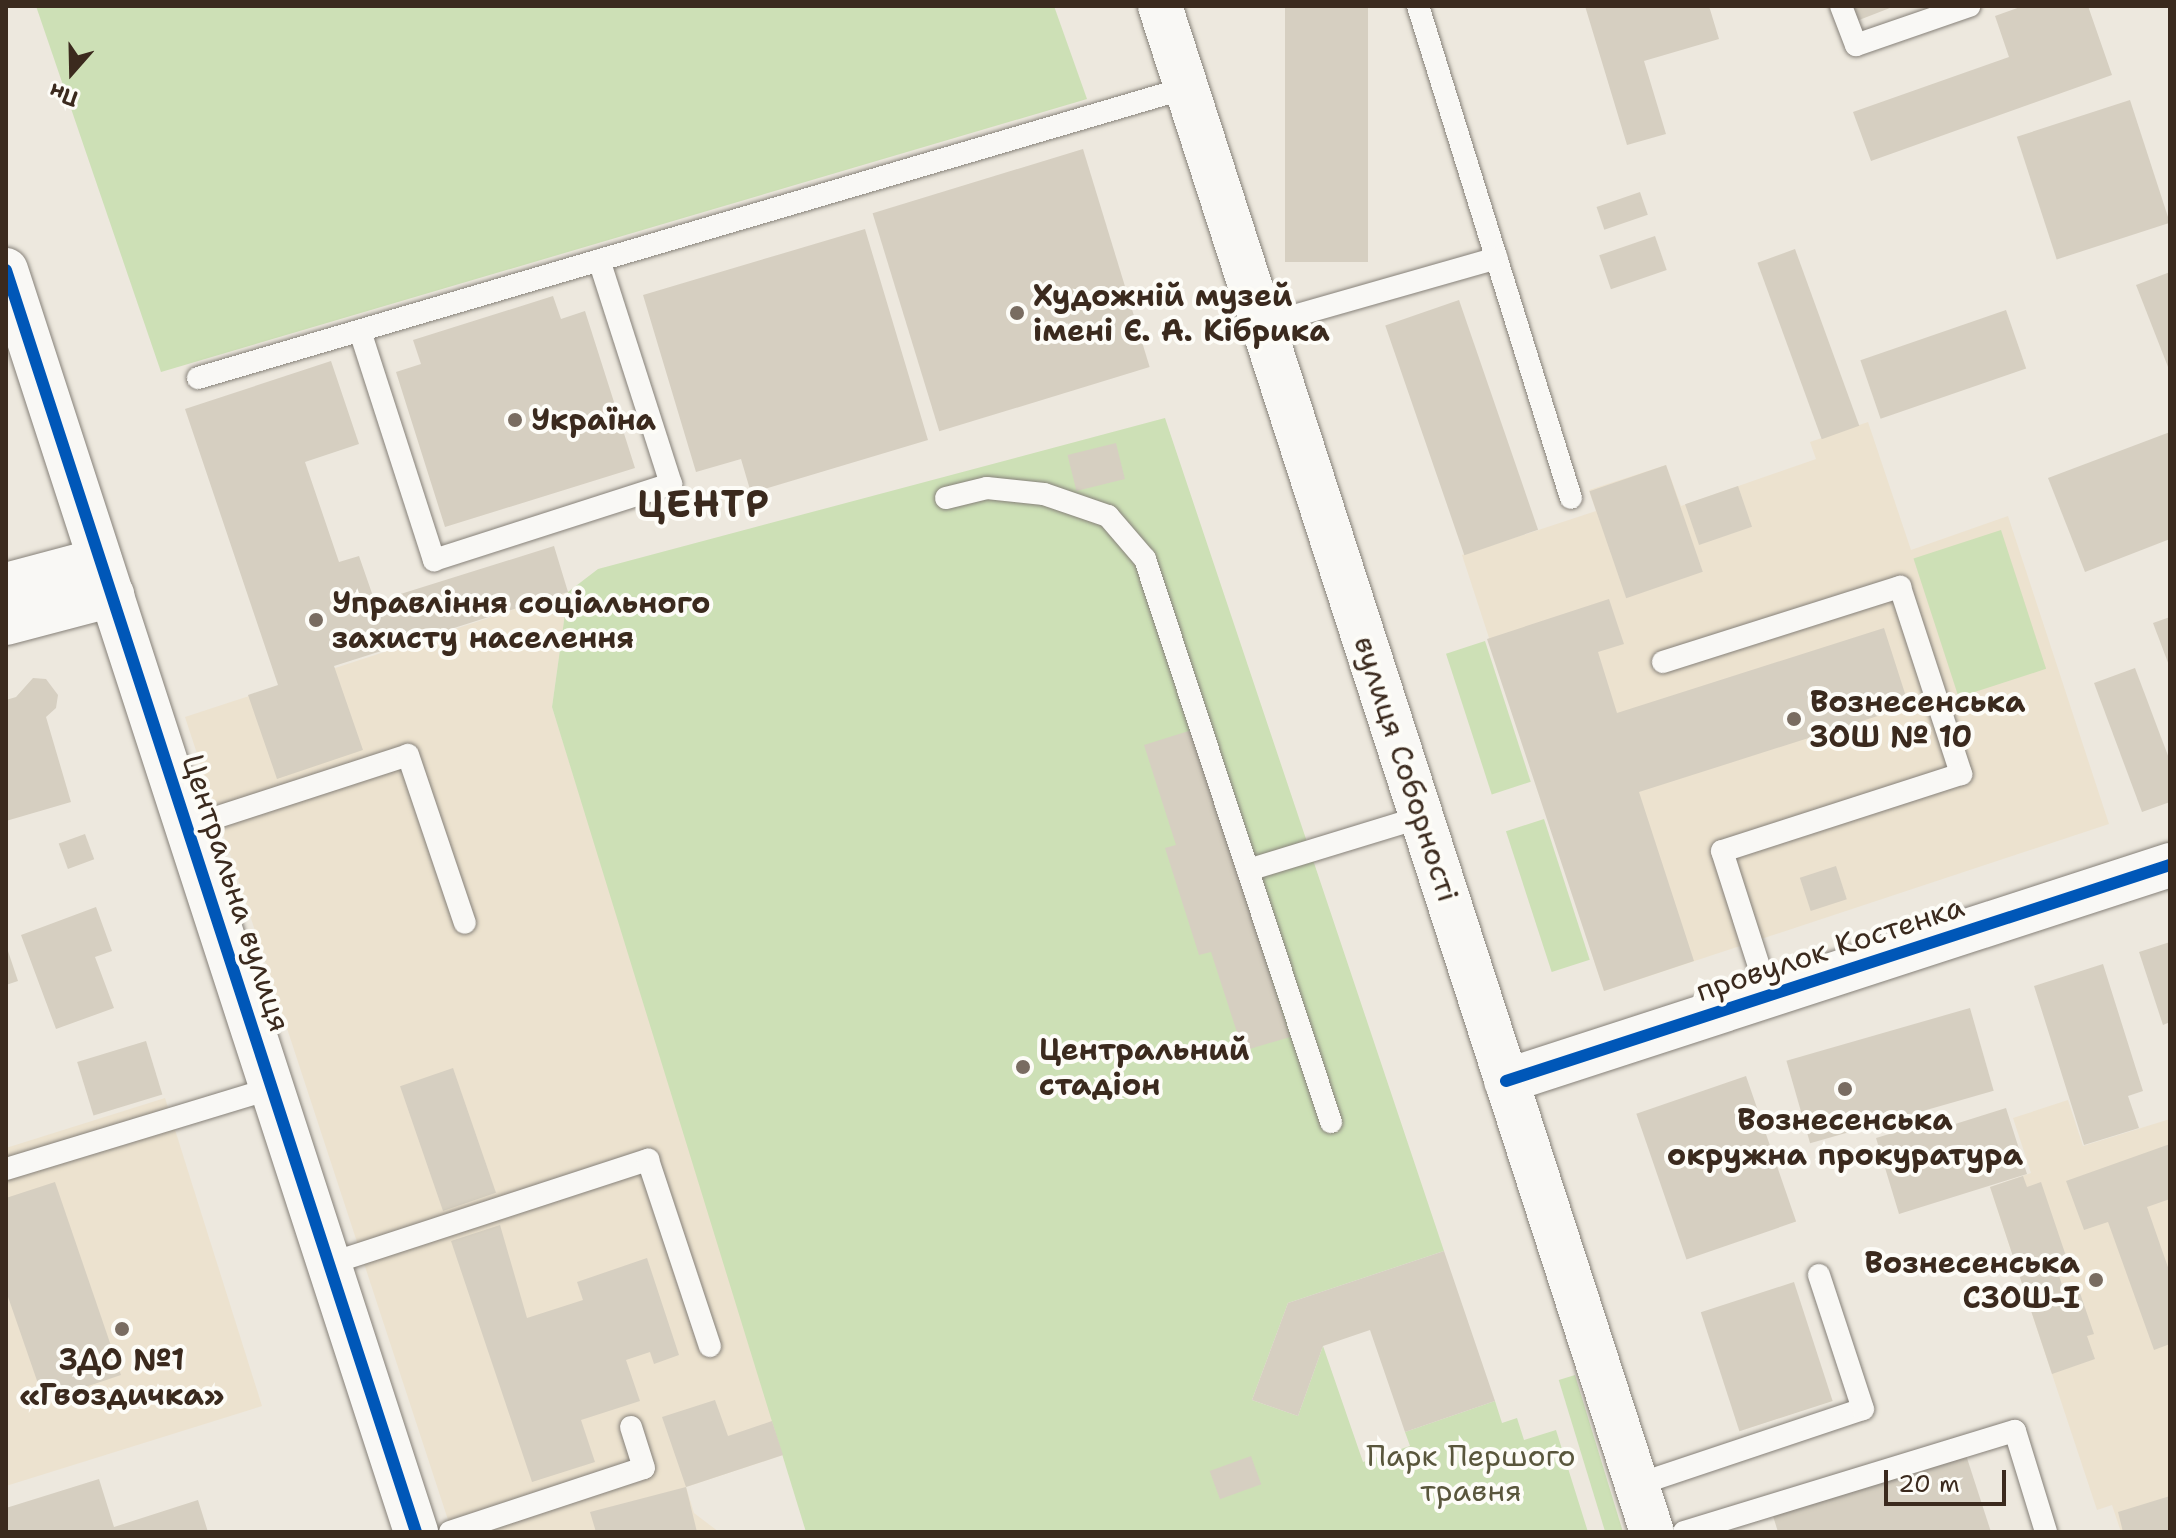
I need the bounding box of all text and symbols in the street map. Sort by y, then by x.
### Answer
north arrow [32,32,112,112]
text: Пн [45,76,82,114]
place label: Художній музей імені Є. А. Кібрика [1033,278,1330,348]
marker: Художній музей імені Є. А. Кібрика [1008,304,1026,322]
place label: Україна [531,402,656,438]
marker: Україна [506,411,524,429]
district label: ЦЕНТР [637,481,771,527]
place label: Управління соціального захисту населення [332,585,711,656]
marker: Управління соціального захисту населення [307,611,325,629]
street label: вулиця Соборності [1346,632,1466,906]
place label: Вознесенська ЗОШ № 10 [1810,684,2025,754]
marker: Вознесенська ЗОШ № 10 [1785,710,1803,728]
street label: Центральна вулиця [174,750,298,1036]
street label: провулок Костенка [1691,889,1969,1009]
place label: Центральний стадіон [1039,1032,1250,1102]
marker: Центральний стадіон [1014,1058,1032,1076]
marker: Вознесенська окружна прокуратура [1836,1080,1854,1098]
place label: Вознесенська окружна прокуратура [1667,1102,2023,1172]
place label: Вознесенська СЗОШ-І [1865,1245,2080,1316]
marker: Вознесенська СЗОШ-І [2087,1271,2105,1289]
marker: ЗДО №1 «Гвоздичка» [113,1320,131,1338]
place label: ЗДО №1 «Гвоздичка» [20,1342,224,1412]
park label: Парк Першого травня [1366,1438,1576,1508]
scale bar [1888,1454,2010,1504]
text: 20 m [1898,1468,1960,1500]

